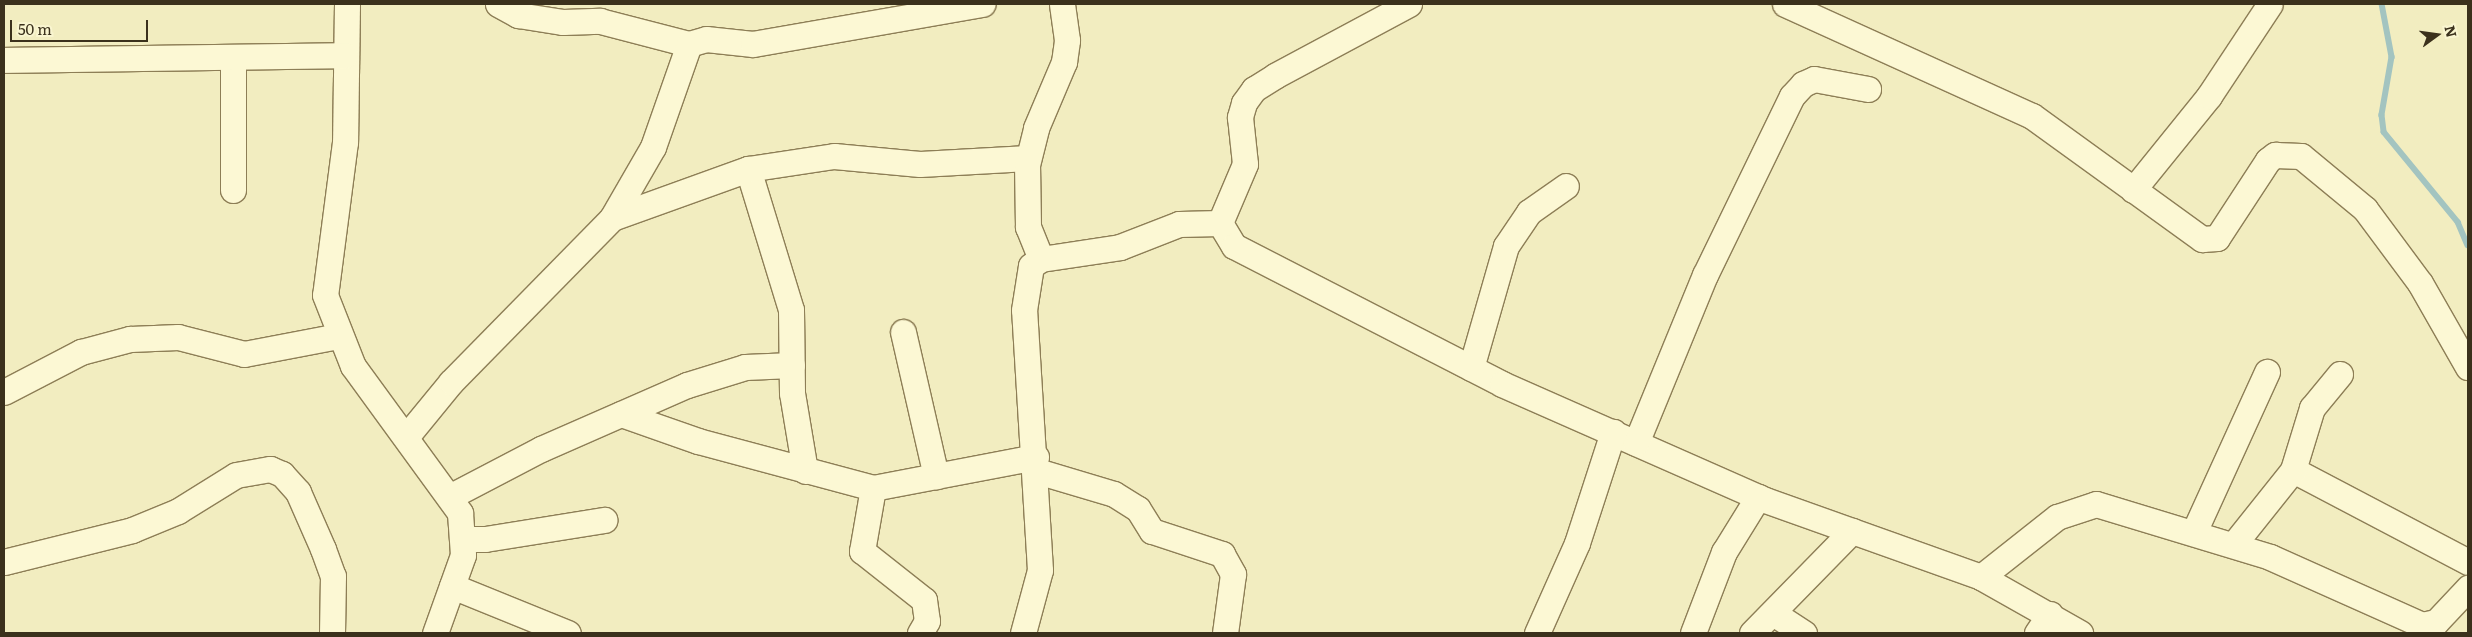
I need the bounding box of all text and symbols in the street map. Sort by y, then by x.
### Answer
scale bar [12,10,150,42]
north arrow [2412,10,2462,60]
text: 50 m [18,17,52,40]
text: N [2440,23,2463,39]

